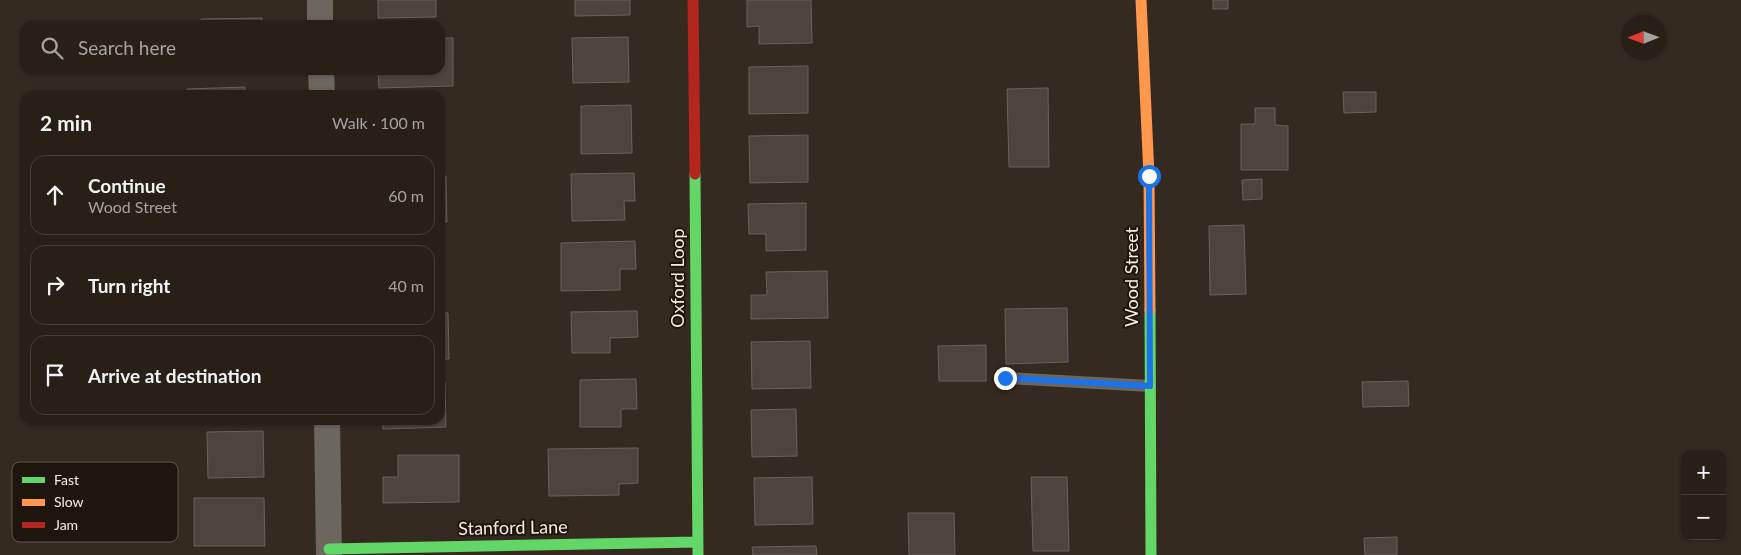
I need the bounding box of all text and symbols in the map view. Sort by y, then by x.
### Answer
north arrow [1621,15,1666,60]
search box [20,20,445,75]
icon: search [38,34,66,62]
text: Search here [78,36,176,59]
text: 2 min [40,110,92,135]
text: Walk · 100 m [332,113,425,132]
route start [1138,165,1161,188]
text: Continue [88,174,166,197]
icon: ahead [41,181,69,209]
text: 60 m [388,186,424,205]
text: Wood Street [88,197,177,216]
street label: Wood Street [1120,226,1142,327]
street label: Oxford Loop [666,228,688,328]
icon: right [41,271,69,299]
text: Turn right [88,274,170,297]
text: 40 m [388,276,424,295]
icon: arrive [41,361,69,389]
text: Arrive at destination [88,364,261,387]
route end [994,367,1017,390]
map controls [1681,450,1726,540]
button: + [1681,450,1726,495]
legend [12,462,178,542]
text: Fast [54,471,79,488]
text: Slow [54,493,84,510]
button: − [1681,495,1726,540]
street label: Stanford Lane [458,515,568,539]
text: Jam [54,516,78,533]

